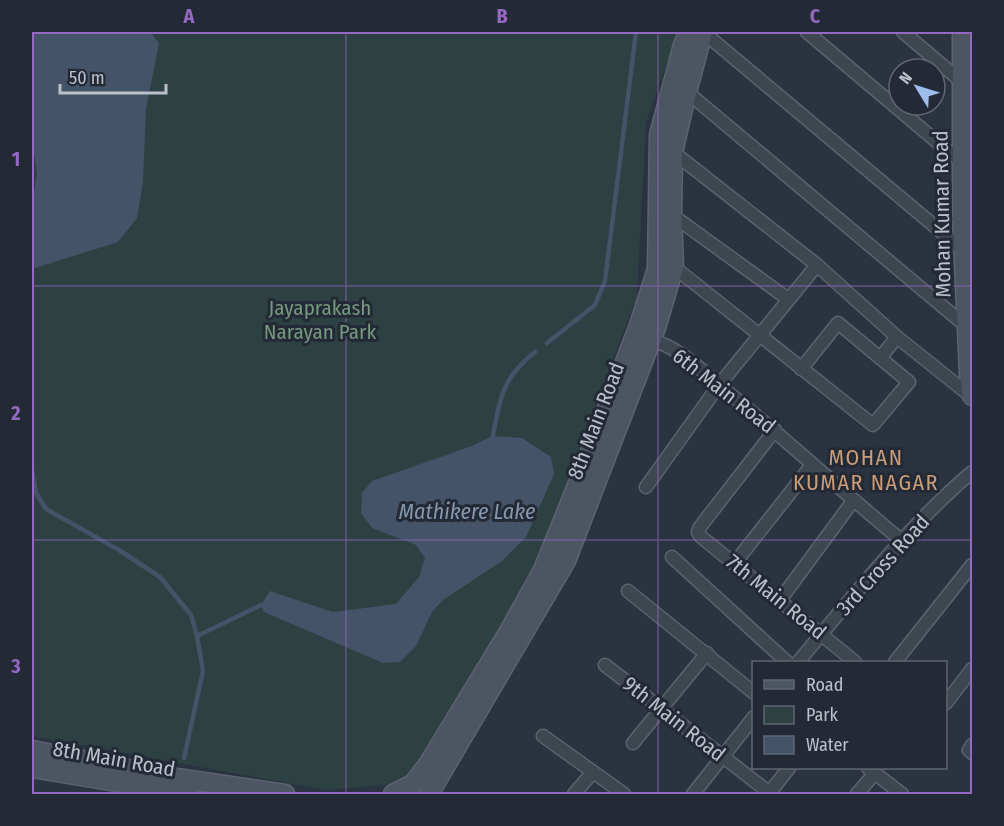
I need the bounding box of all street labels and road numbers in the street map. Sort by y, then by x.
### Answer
street label: Mohan Kumar Road [928,130,956,298]
street label: 6th Main Road [667,343,781,439]
street label: 8th Main Road [562,359,630,483]
street label: 3rd Cross Road [831,509,935,621]
street label: 7th Main Road [721,549,831,645]
street label: 9th Main Road [617,671,731,767]
street label: 8th Main Road [51,735,177,783]

